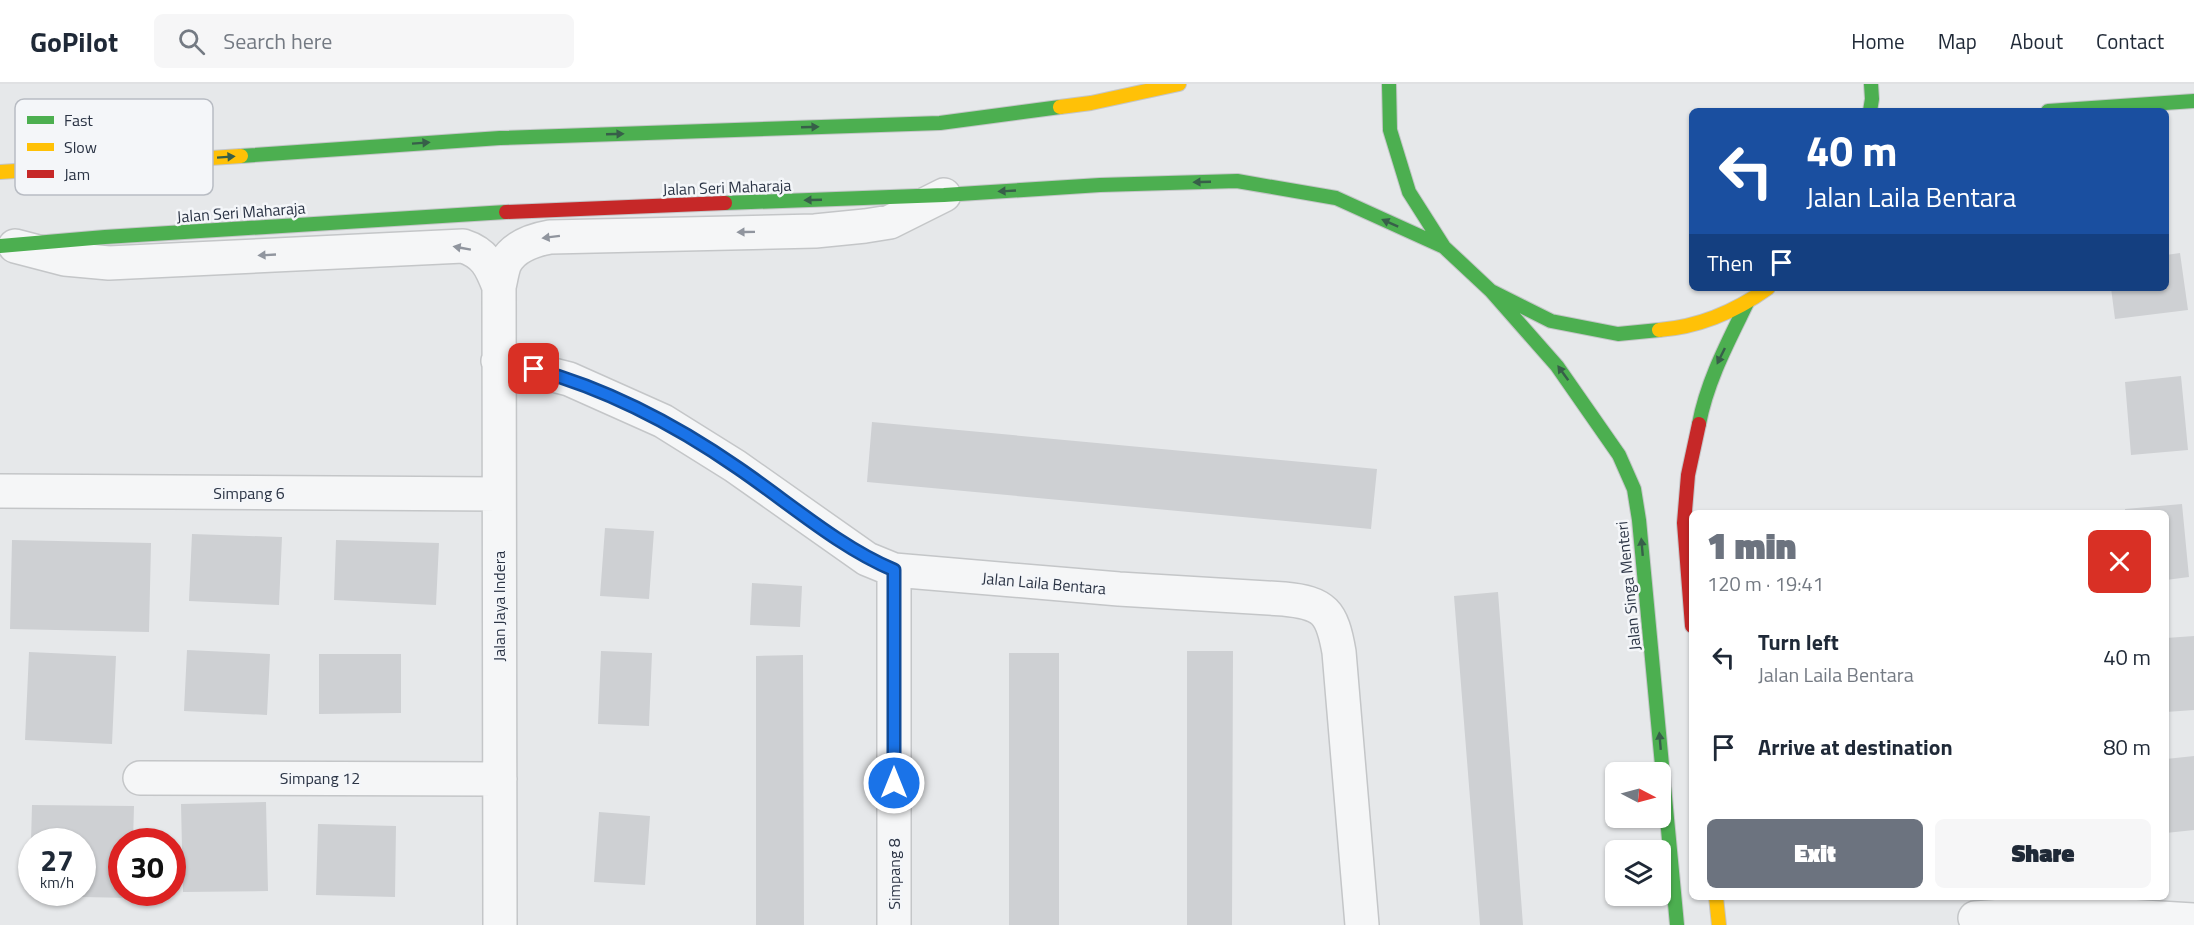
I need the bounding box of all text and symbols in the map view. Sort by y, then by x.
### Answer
search box [154,14,574,68]
text: GoPilot [30,20,118,63]
text: Search here [223,24,332,58]
icon: search [175,25,208,58]
text: Home [1851,25,1905,57]
text: Map [1938,25,1977,57]
text: About [2010,25,2063,57]
text: Contact [2096,25,2164,57]
legend [15,99,213,195]
text: Fast [64,108,93,132]
text: 40 m [1806,118,1898,182]
one-way arrow [801,123,820,132]
one-way arrow [606,129,625,139]
icon: left [1707,132,1785,210]
text: Slow [64,135,97,159]
one-way arrow [411,139,430,148]
one-way arrow [216,152,235,161]
text: Jam [64,162,90,186]
street label: Jalan Seri Maharaja [662,173,792,201]
text: Jalan Laila Bentara [1806,176,2016,217]
one-way arrow [1193,178,1212,187]
one-way arrow [998,186,1017,195]
one-way arrow [803,195,822,204]
street label: Jalan Seri Maharaja [176,196,306,228]
one-way arrow [1381,218,1399,228]
one-way arrow [736,227,755,237]
one-way arrow [541,233,560,242]
one-way arrow [452,243,471,252]
text: Then [1707,246,1753,280]
icon: arrive [1765,246,1798,279]
one-way arrow [258,251,277,260]
pin [508,343,559,394]
one-way arrow [1717,347,1726,364]
icon: arrive [517,352,550,385]
one-way arrow [1557,366,1569,382]
street label: Simpang 6 [213,481,285,505]
text: 1 min [1707,518,1796,573]
street label: Jalan Singa Menteri [1609,520,1647,652]
button: close [2088,530,2151,593]
one-way arrow [1637,538,1647,557]
street label: Jalan Jaya Indera [487,551,511,661]
street label: Jalan Laila Bentara [981,566,1107,600]
text: 120 m · 19:41 [1707,568,1824,599]
text: Turn left [1758,625,1839,659]
text: 40 m [2103,640,2151,674]
icon: left [1707,641,1740,674]
text: Jalan Laila Bentara [1758,659,1914,690]
text: Arrive at destination [1758,730,1953,764]
text: 80 m [2103,730,2151,764]
icon: arrive [1707,731,1740,764]
one-way arrow [1655,732,1665,751]
position arrow [862,751,926,815]
north arrow [1605,762,1671,828]
map controls [1605,762,1671,906]
street label: Simpang 12 [280,766,360,790]
button: Exit [1707,819,1923,888]
button: Share [1935,819,2151,888]
speed limit sign: 30 [108,828,186,906]
text: 27 [40,837,74,883]
street label: Simpang 8 [882,838,906,910]
button: layers [1605,840,1671,906]
text: km/h [40,871,74,894]

